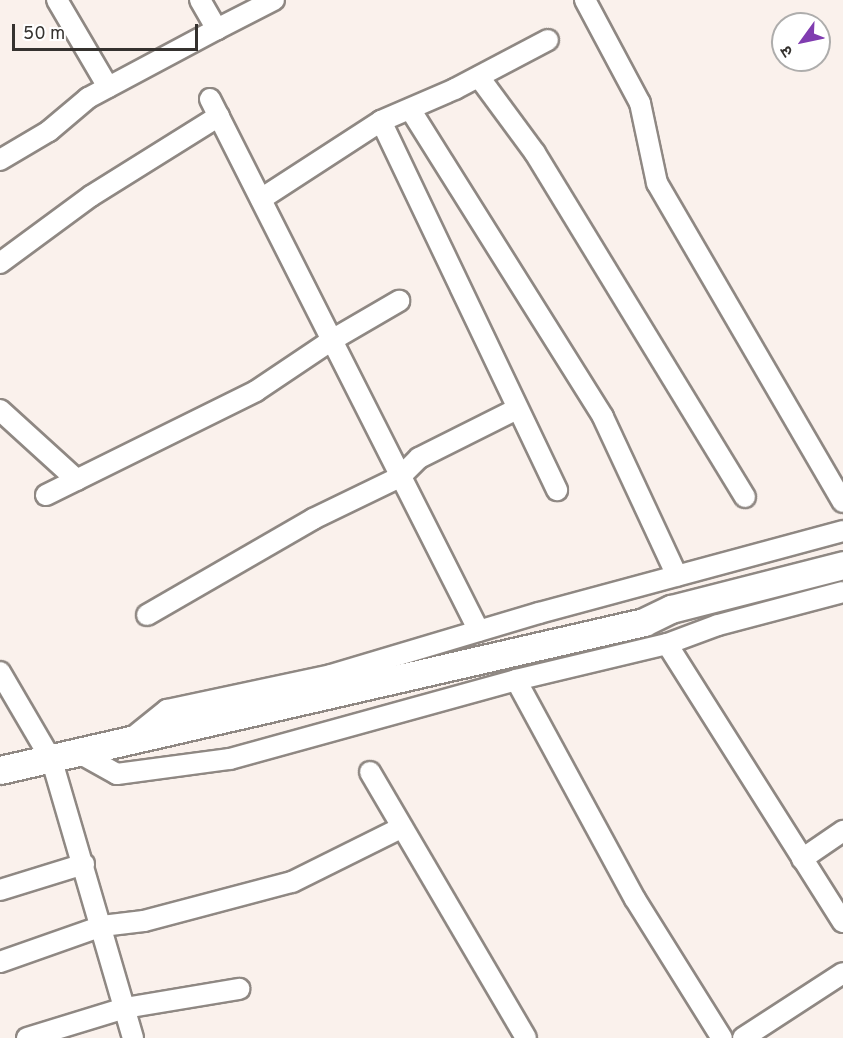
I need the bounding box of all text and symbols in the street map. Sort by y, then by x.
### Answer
scale bar [15,12,201,50]
north arrow [771,12,831,72]
text: 50 m [23,23,65,46]
text: उ [777,41,799,60]

